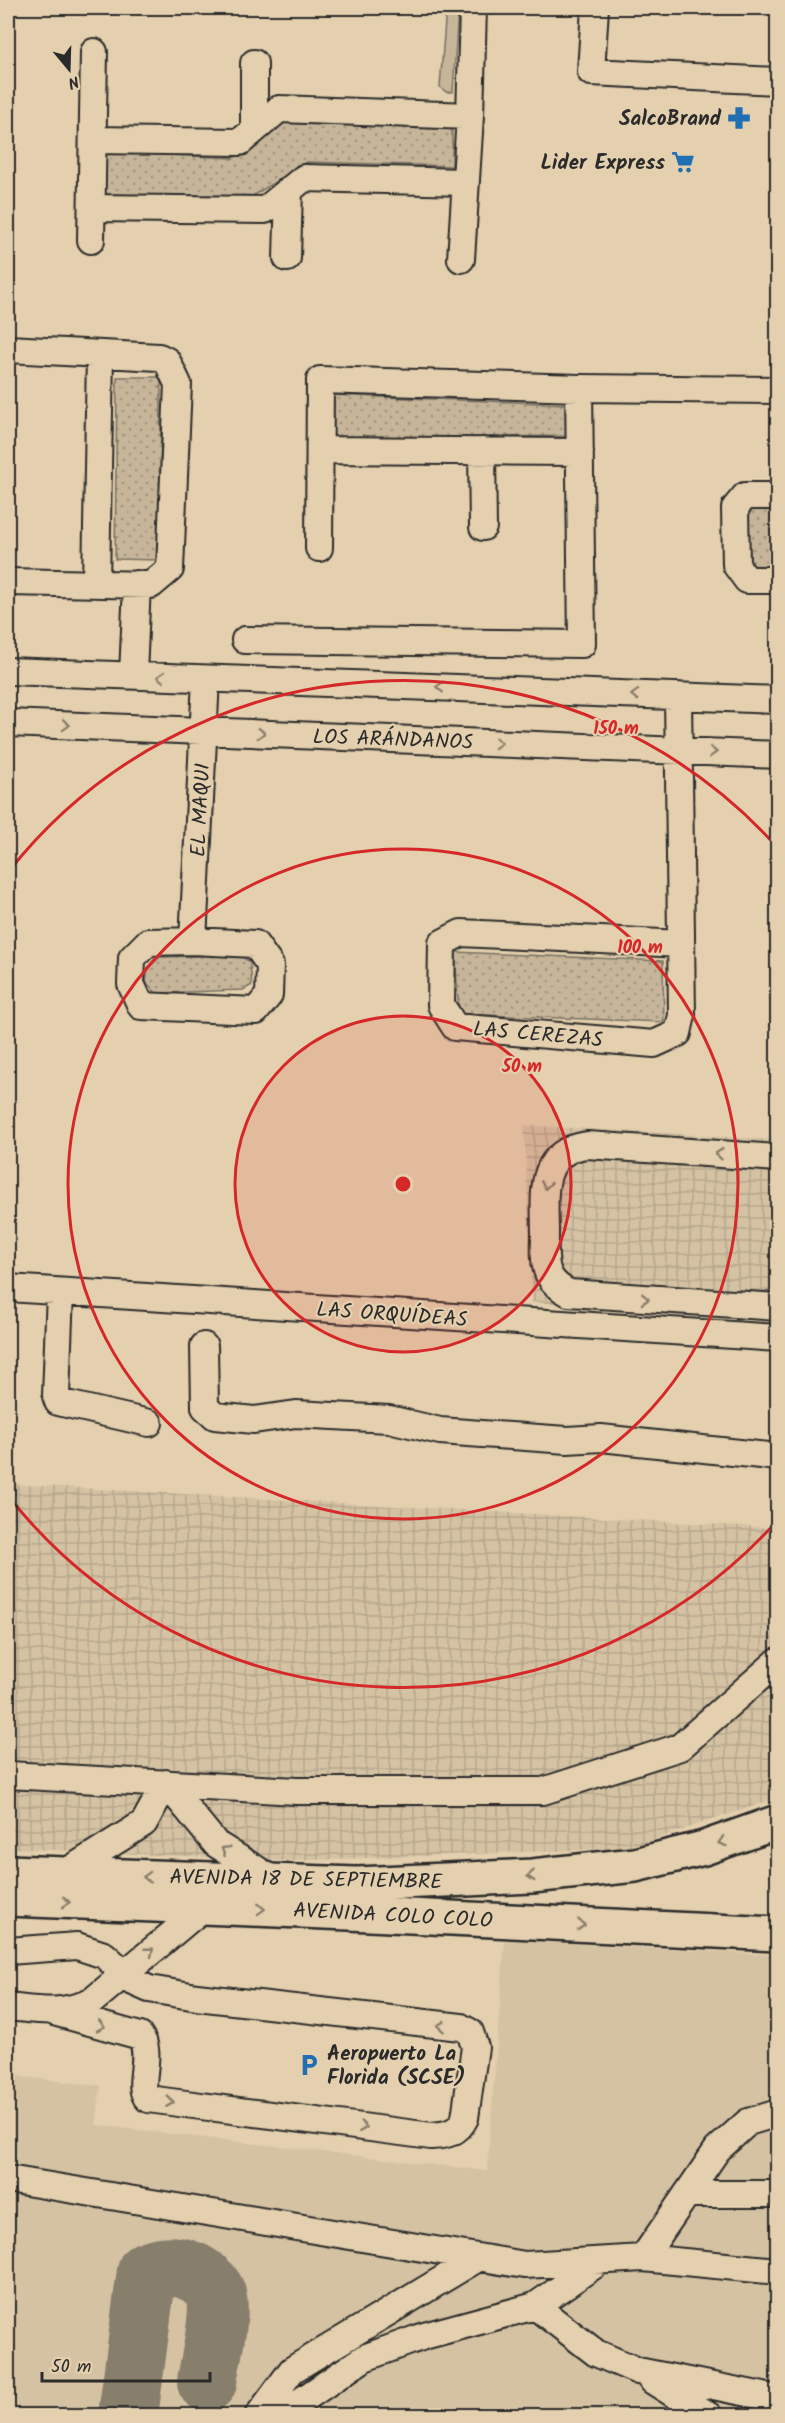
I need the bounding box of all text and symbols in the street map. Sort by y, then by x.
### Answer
north arrow [39,39,99,99]
text: N [65,68,82,95]
place label: SalcoBrand [619,103,722,136]
pharmacy icon: SalcoBrand [726,105,752,131]
place label: Lider Express [541,147,665,180]
supermarket icon: Lider Express [670,149,696,175]
one-way arrow [157,670,166,683]
one-way arrow [436,681,445,694]
one-way arrow [631,688,640,701]
text: 150 m [593,715,639,744]
one-way arrow [61,719,70,732]
street label: LOS ARÁNDANOS [312,721,474,760]
one-way arrow [256,727,265,740]
one-way arrow [493,737,502,750]
one-way arrow [709,746,718,758]
street label: EL MAQUI [183,762,220,858]
text: 100 m [617,934,663,963]
street label: LAS CEREZAS [472,1013,604,1058]
text: 50 m [501,1053,542,1082]
one-way arrow [715,1148,724,1161]
centre of rings [393,1174,413,1194]
one-way arrow [540,1180,553,1190]
one-way arrow [641,1292,650,1305]
street label: LAS ORQUÍDEAS [315,1294,468,1337]
one-way arrow [717,1834,728,1847]
one-way arrow [221,1845,231,1857]
street label: AVENIDA 18 DE SEPTIEMBRE [169,1862,443,1899]
one-way arrow [527,1869,536,1882]
one-way arrow [143,1871,152,1883]
one-way arrow [61,1895,70,1908]
street label: AVENIDA COLO COLO [292,1895,494,1938]
one-way arrow [256,1903,265,1916]
one-way arrow [577,1918,586,1931]
one-way arrow [143,1947,154,1958]
one-way arrow [96,2018,106,2031]
one-way arrow [437,2020,446,2033]
place label: Aeropuerto La Florida (SCSE) [327,2038,466,2095]
parking icon: Aeropuerto La Florida (SCSE) [296,2052,322,2078]
one-way arrow [165,2095,174,2108]
one-way arrow [358,2120,368,2133]
scale bar [42,2345,210,2383]
text: 50 m [51,2353,91,2382]

